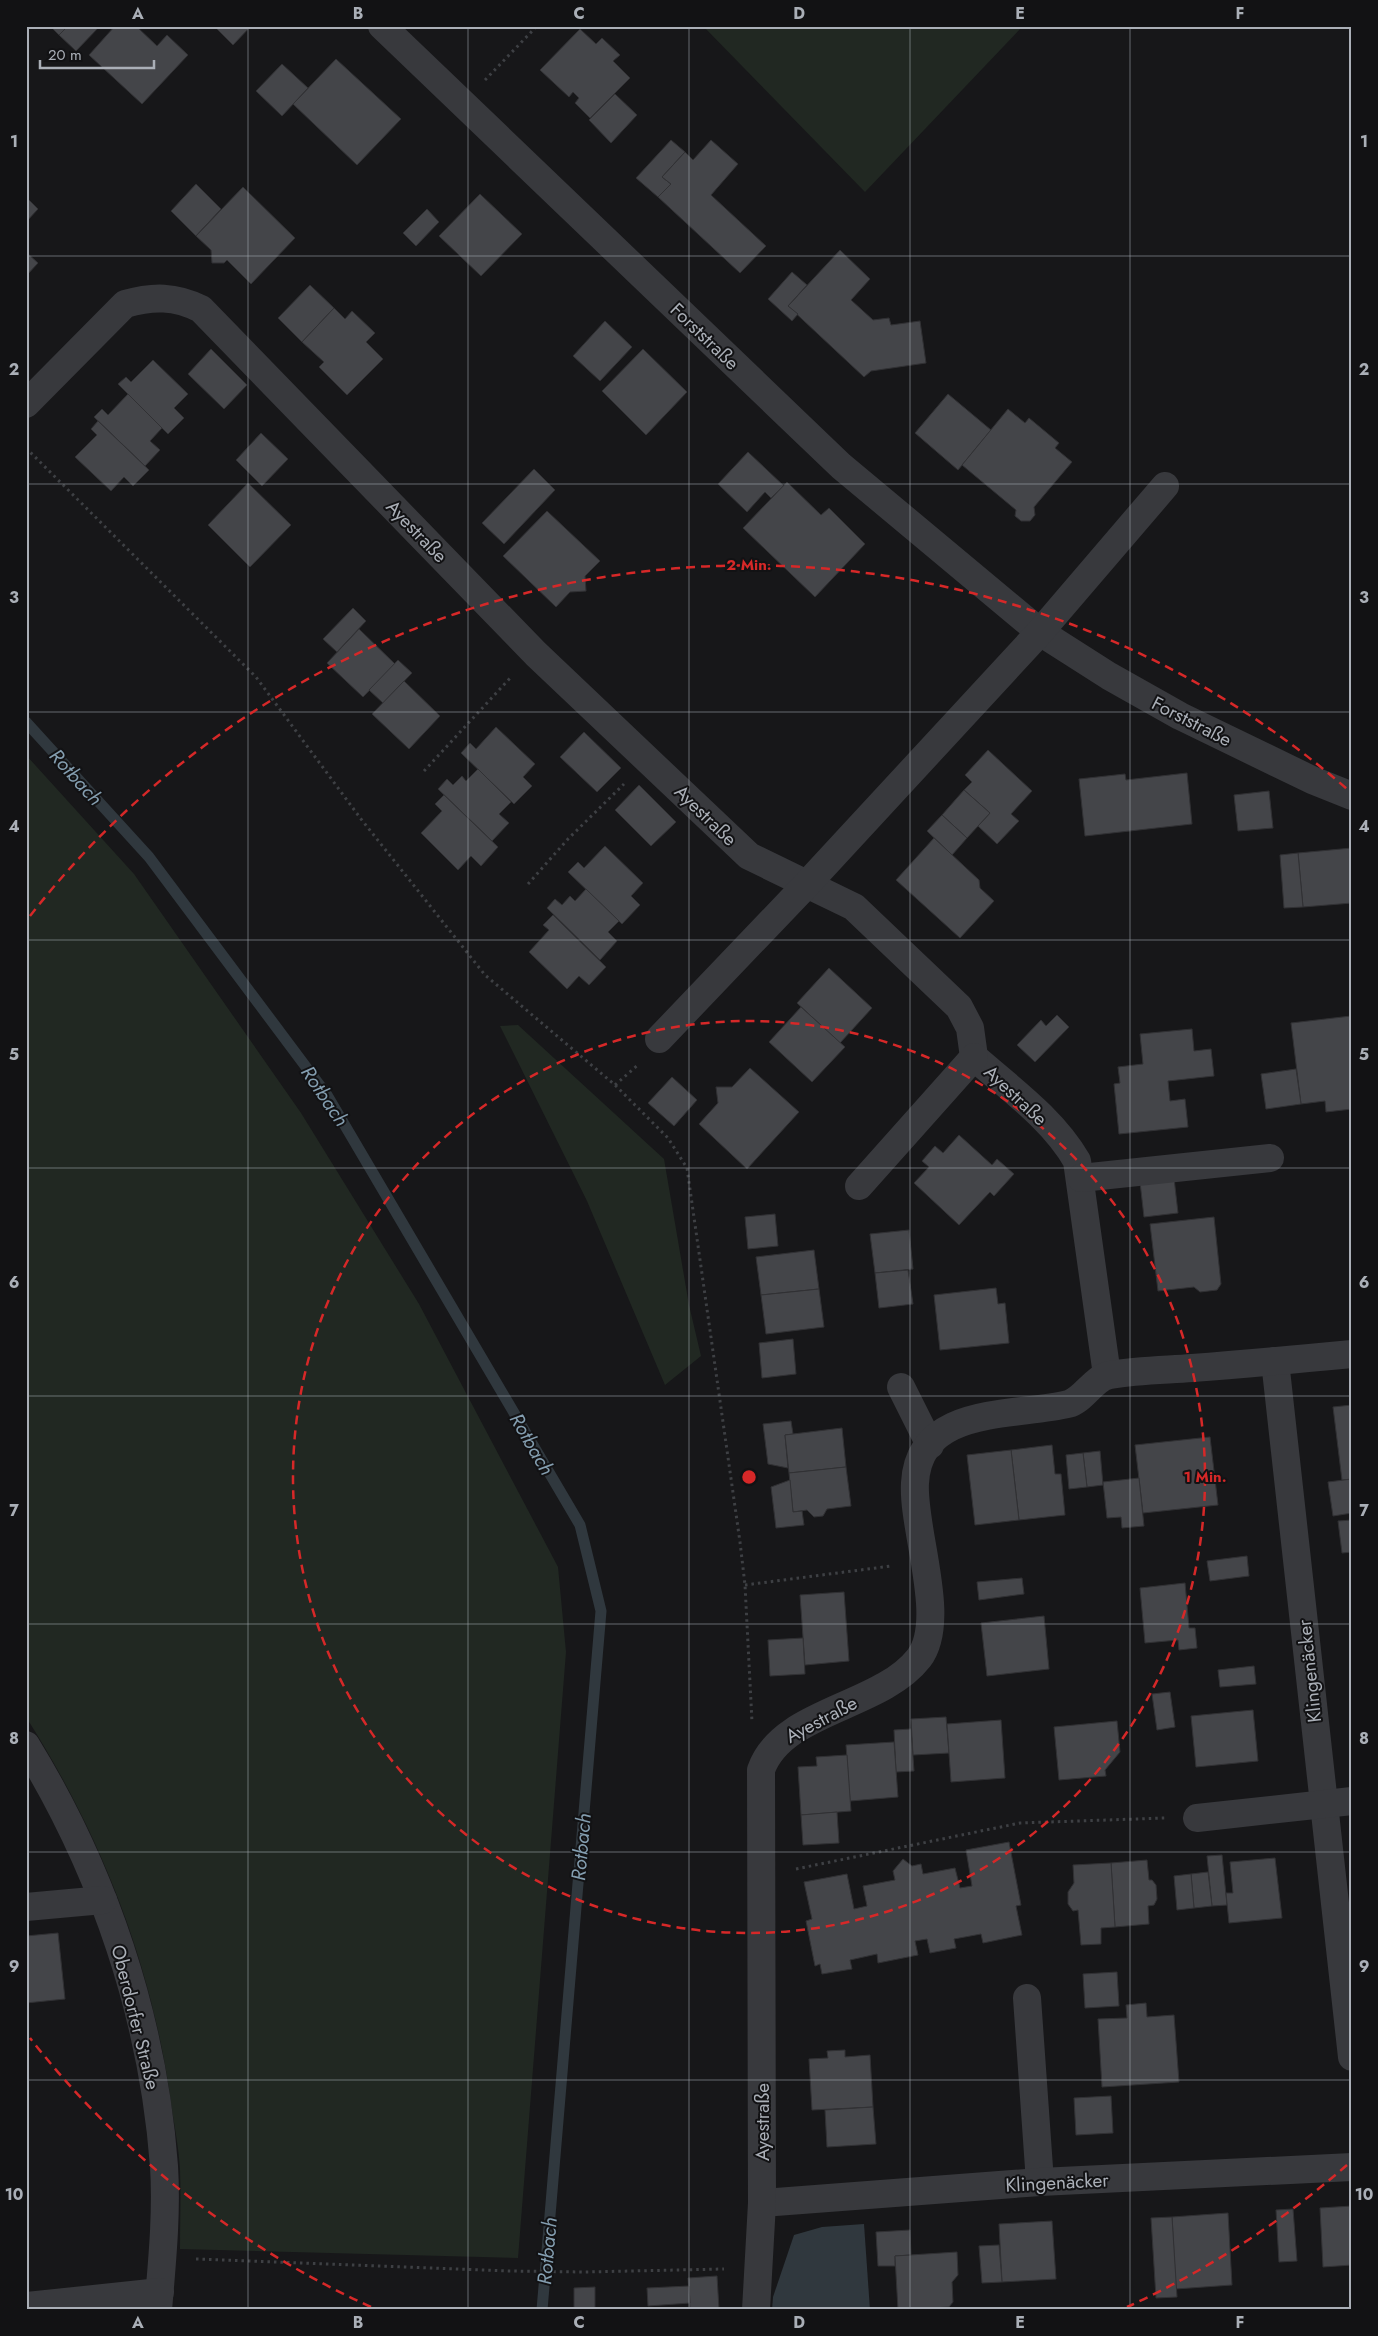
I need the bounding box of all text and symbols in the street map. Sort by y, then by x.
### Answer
text: A [131,2,144,25]
text: B [353,2,363,25]
text: C [573,2,585,25]
text: D [793,2,805,25]
text: E [1015,2,1025,25]
text: F [1236,2,1244,25]
scale bar [40,38,154,70]
text: 20 m [48,44,82,66]
text: 1 [10,130,18,153]
text: 1 [1360,130,1368,153]
street label: Forststraße [664,297,745,376]
text: 2 [9,358,19,381]
text: 2 [1359,358,1369,381]
street label: Ayestraße [380,494,454,569]
text: 2 Min. [726,554,772,576]
text: 3 [9,586,19,609]
text: 3 [1359,586,1369,609]
street label: Forststraße [1147,690,1237,753]
water label: Rotbach [42,742,109,812]
street label: Ayestraße [668,779,743,852]
text: 4 [8,815,20,838]
text: 4 [1358,815,1370,838]
text: 5 [9,1043,19,1066]
text: 5 [1359,1043,1369,1066]
street label: Ayestraße [978,1059,1053,1132]
water label: Rotbach [294,1060,356,1132]
text: 6 [9,1271,19,1294]
text: 6 [1359,1271,1369,1294]
water label: Rotbach [502,1408,561,1481]
text: 1 Min. [1183,1466,1227,1488]
centre of rings [740,1468,758,1486]
text: 7 [9,1499,19,1522]
text: 7 [1359,1499,1369,1522]
street label: Klingenäcker [1291,1618,1328,1724]
street label: Ayestraße [781,1689,862,1750]
text: 8 [9,1727,19,1750]
text: 8 [1359,1727,1369,1750]
water label: Rotbach [564,1812,599,1882]
street label: Oberdorfer Straße [104,1942,167,2093]
text: 9 [9,1955,19,1978]
text: 9 [1359,1955,1369,1978]
street label: Ayestraße [749,2083,776,2161]
street label: Klingenäcker [1005,2166,1110,2199]
text: 10 [5,2183,23,2206]
text: 10 [1355,2183,1373,2206]
water label: Rotbach [530,2216,565,2286]
text: A [131,2311,144,2334]
text: B [353,2311,363,2334]
text: C [573,2311,585,2334]
text: D [793,2311,805,2334]
text: E [1015,2311,1025,2334]
text: F [1236,2311,1244,2334]

